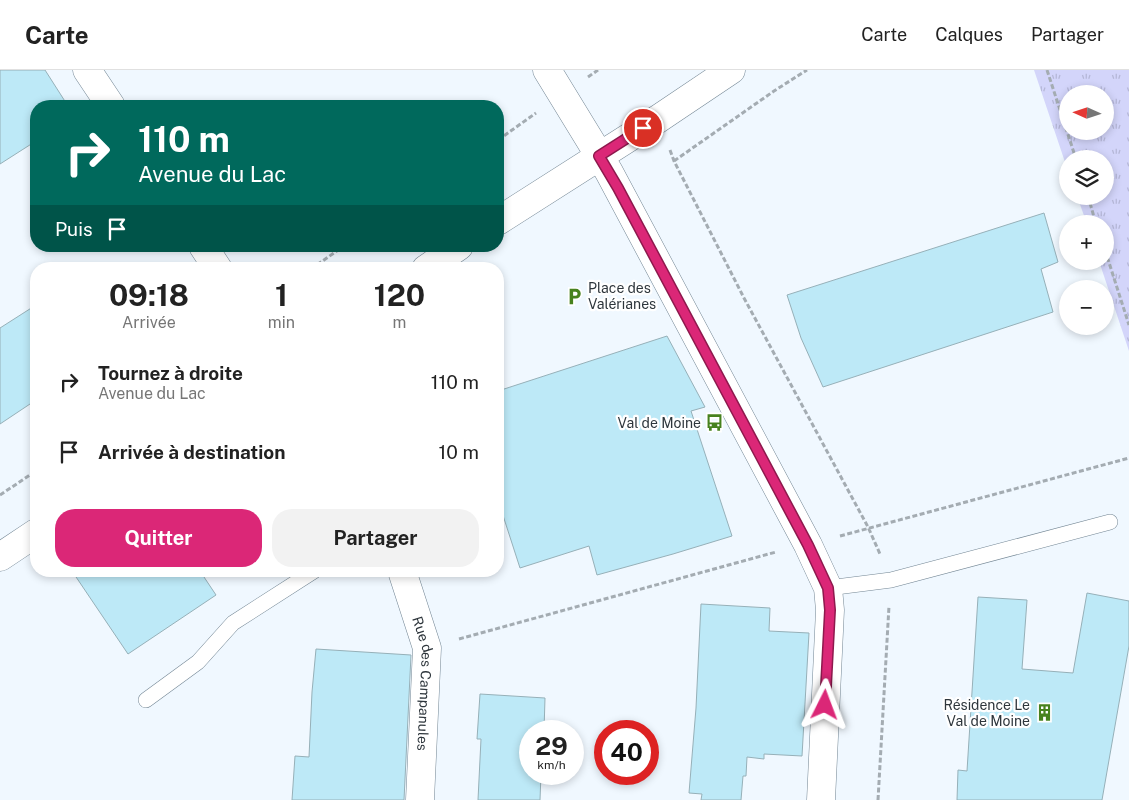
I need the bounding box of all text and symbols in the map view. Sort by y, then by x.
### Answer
text: Carte [25,21,89,49]
text: Carte [861,24,907,45]
text: Calques [935,24,1003,45]
text: Partager [1031,24,1104,45]
north arrow [1059,85,1114,140]
map controls [1059,85,1114,335]
pin [622,107,664,149]
icon: arrive [629,114,657,142]
text: 110 m [138,119,230,160]
icon: right [55,120,120,185]
button: layers [1059,150,1114,205]
text: Avenue du Lac [138,161,286,187]
icon: arrive [103,215,131,243]
button: + [1059,215,1114,270]
text: Puis [55,218,93,240]
text: 09:18 [109,277,189,313]
text: 1 [275,277,288,313]
text: 120 [374,277,425,313]
place label: Place des Valérianes [588,280,656,312]
button: − [1059,280,1114,335]
parking icon: Place des Valérianes [564,286,584,306]
text: Arrivée [122,313,176,332]
text: min [268,313,295,332]
text: m [393,313,406,332]
text: Tournez à droite [98,362,243,384]
icon: right [55,368,83,396]
text: 110 m [431,371,479,393]
text: Avenue du Lac [98,384,206,403]
bus stop icon: Val de Moine [705,413,725,433]
place label: Val de Moine [618,415,701,431]
icon: arrive [55,438,83,466]
text: Arrivée à destination [98,441,286,463]
text: 10 m [439,441,479,463]
button: Quitter [55,509,262,567]
button: Partager [272,509,479,567]
street label: Rue des Campanules [409,614,436,751]
position arrow [798,678,850,730]
place label: Résidence Le Val de Moine [943,697,1030,729]
building icon: Résidence Le Val de Moine [1034,703,1054,723]
speed limit sign: 40 [594,720,659,785]
text: 29 [535,731,568,761]
text: km/h [537,758,566,772]

